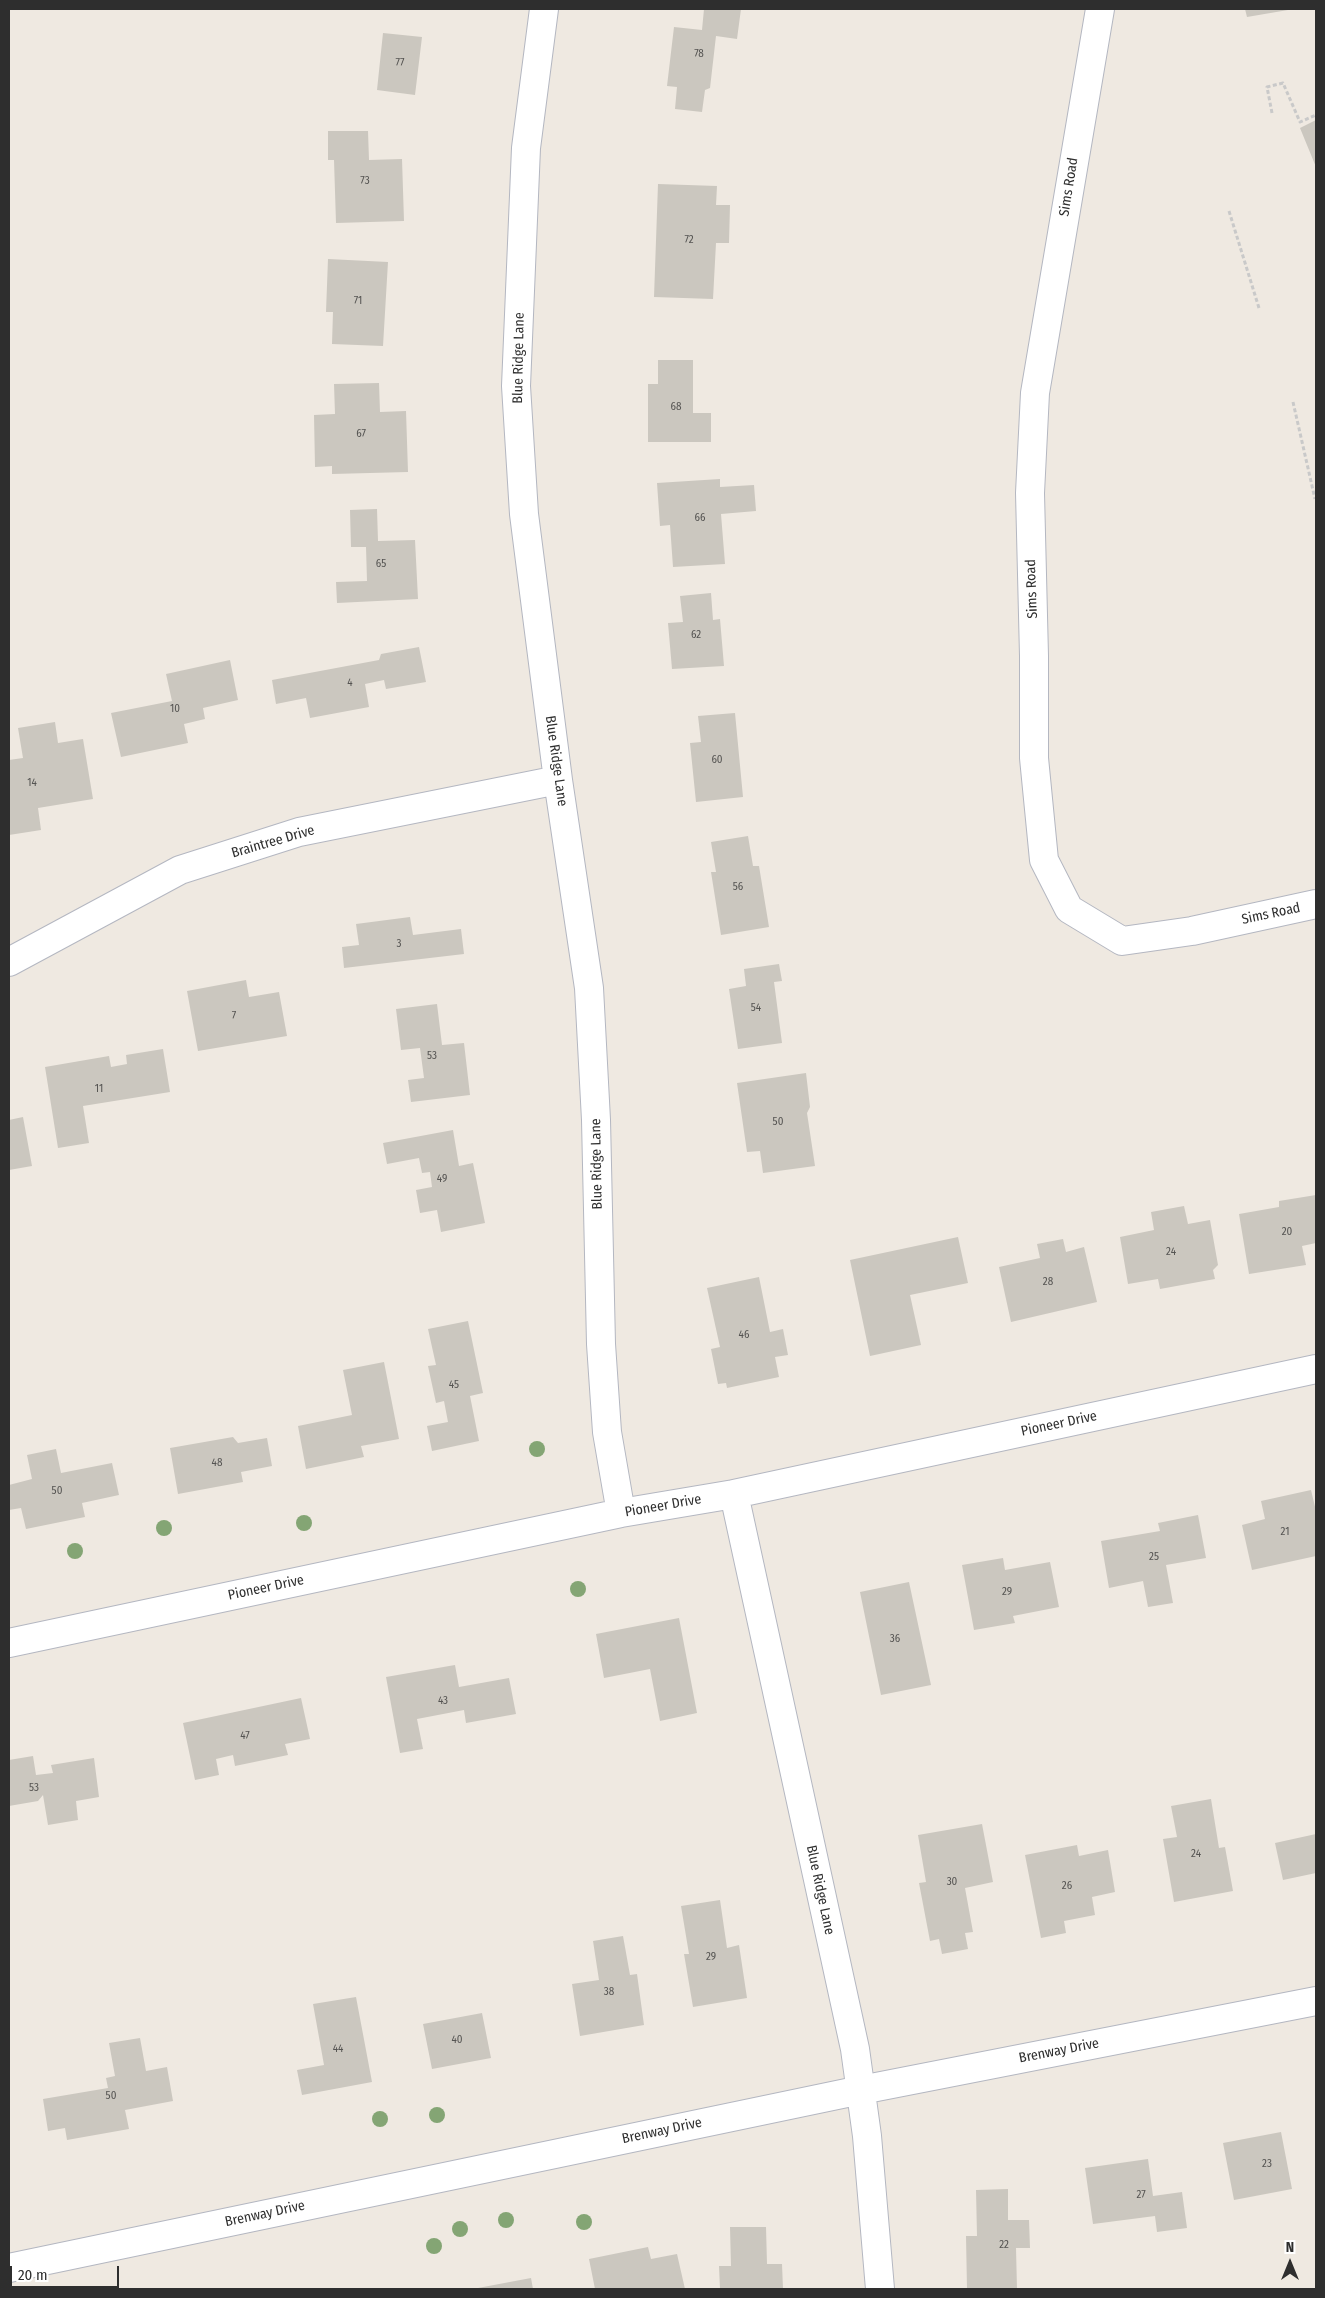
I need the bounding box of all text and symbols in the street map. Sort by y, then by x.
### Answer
house number: 78 [694,47,704,61]
house number: 77 [396,56,404,70]
street label: Sims Road [1056,156,1082,218]
house number: 73 [360,174,370,188]
house number: 72 [684,233,694,247]
house number: 71 [354,294,362,308]
street label: Blue Ridge Lane [510,312,528,404]
house number: 68 [671,400,681,414]
house number: 67 [356,427,366,441]
house number: 66 [695,511,705,525]
house number: 65 [376,557,386,571]
street label: Sims Road [1023,559,1041,619]
house number: 62 [691,628,701,642]
house number: 4 [347,676,353,690]
house number: 10 [170,702,180,716]
street label: Blue Ridge Lane [541,715,571,807]
house number: 60 [711,753,723,767]
house number: 14 [27,776,37,790]
street label: Braintree Drive [229,822,317,862]
house number: 56 [733,880,743,894]
street label: Sims Road [1240,900,1302,928]
house number: 3 [397,937,401,951]
house number: 54 [751,1001,761,1015]
house number: 7 [232,1009,236,1023]
house number: 53 [427,1049,437,1063]
house number: 11 [95,1082,103,1096]
house number: 50 [773,1115,783,1129]
street label: Blue Ridge Lane [588,1118,606,1210]
house number: 49 [437,1172,447,1186]
house number: 20 [1282,1225,1292,1239]
house number: 24 [1166,1245,1176,1259]
house number: 28 [1043,1275,1053,1289]
house number: 46 [739,1328,749,1342]
house number: 45 [449,1378,459,1392]
street label: Pioneer Drive [1019,1408,1099,1440]
house number: 48 [212,1456,222,1470]
house number: 50 [52,1484,62,1498]
street label: Pioneer Drive [624,1491,702,1521]
house number: 21 [1281,1525,1289,1539]
house number: 25 [1149,1550,1159,1564]
street label: Pioneer Drive [226,1572,306,1604]
house number: 29 [1002,1585,1012,1599]
house number: 36 [890,1632,900,1646]
house number: 43 [438,1694,448,1708]
house number: 47 [240,1729,250,1743]
house number: 53 [29,1781,39,1795]
street label: Blue Ridge Lane [802,1844,838,1936]
house number: 24 [1191,1847,1201,1861]
house number: 30 [947,1875,957,1889]
house number: 26 [1062,1879,1072,1893]
house number: 29 [706,1950,716,1964]
house number: 38 [604,1985,614,1999]
house number: 40 [451,2033,463,2047]
street label: Brenway Drive [1018,2035,1100,2067]
house number: 44 [333,2042,343,2056]
house number: 50 [106,2089,116,2103]
street label: Brenway Drive [621,2114,703,2148]
house number: 23 [1262,2157,1272,2171]
house number: 27 [1136,2188,1146,2202]
street label: Brenway Drive [224,2197,306,2231]
house number: 22 [999,2238,1009,2252]
north arrow [1265,2238,1315,2288]
text: N [1286,2239,1294,2256]
scale bar [12,2256,121,2288]
text: 20 m [18,2266,48,2284]

